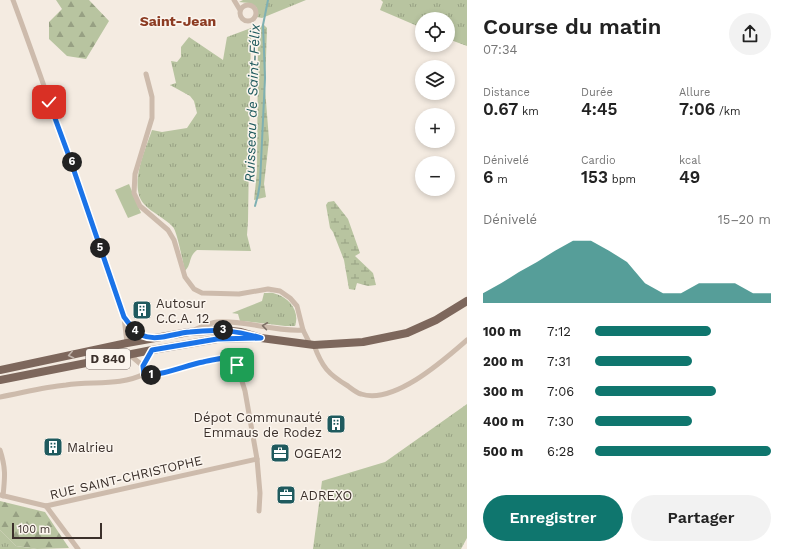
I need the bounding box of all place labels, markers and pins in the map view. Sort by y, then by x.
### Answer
pin [32,85,66,119]
pin: 6 [62,152,82,172]
pin: 5 [90,238,110,258]
place label: Autosur C.C.A. 12 [156,296,209,326]
building icon: Autosur C.C.A. 12 [131,299,153,321]
pin: 3 [213,320,233,340]
pin: 4 [125,321,145,341]
pin [220,348,254,382]
pin: 1 [141,365,161,385]
place label: Dépot Communauté Emmaus de Rodez [194,410,322,440]
building icon: Dépot Communauté Emmaus de Rodez [325,413,347,435]
building icon: Malrieu [42,436,64,458]
place label: Malrieu [67,440,114,455]
office icon: OGEA12 [269,442,291,464]
place label: OGEA12 [294,446,342,461]
office icon: ADREXO [275,484,297,506]
place label: ADREXO [300,488,352,503]

